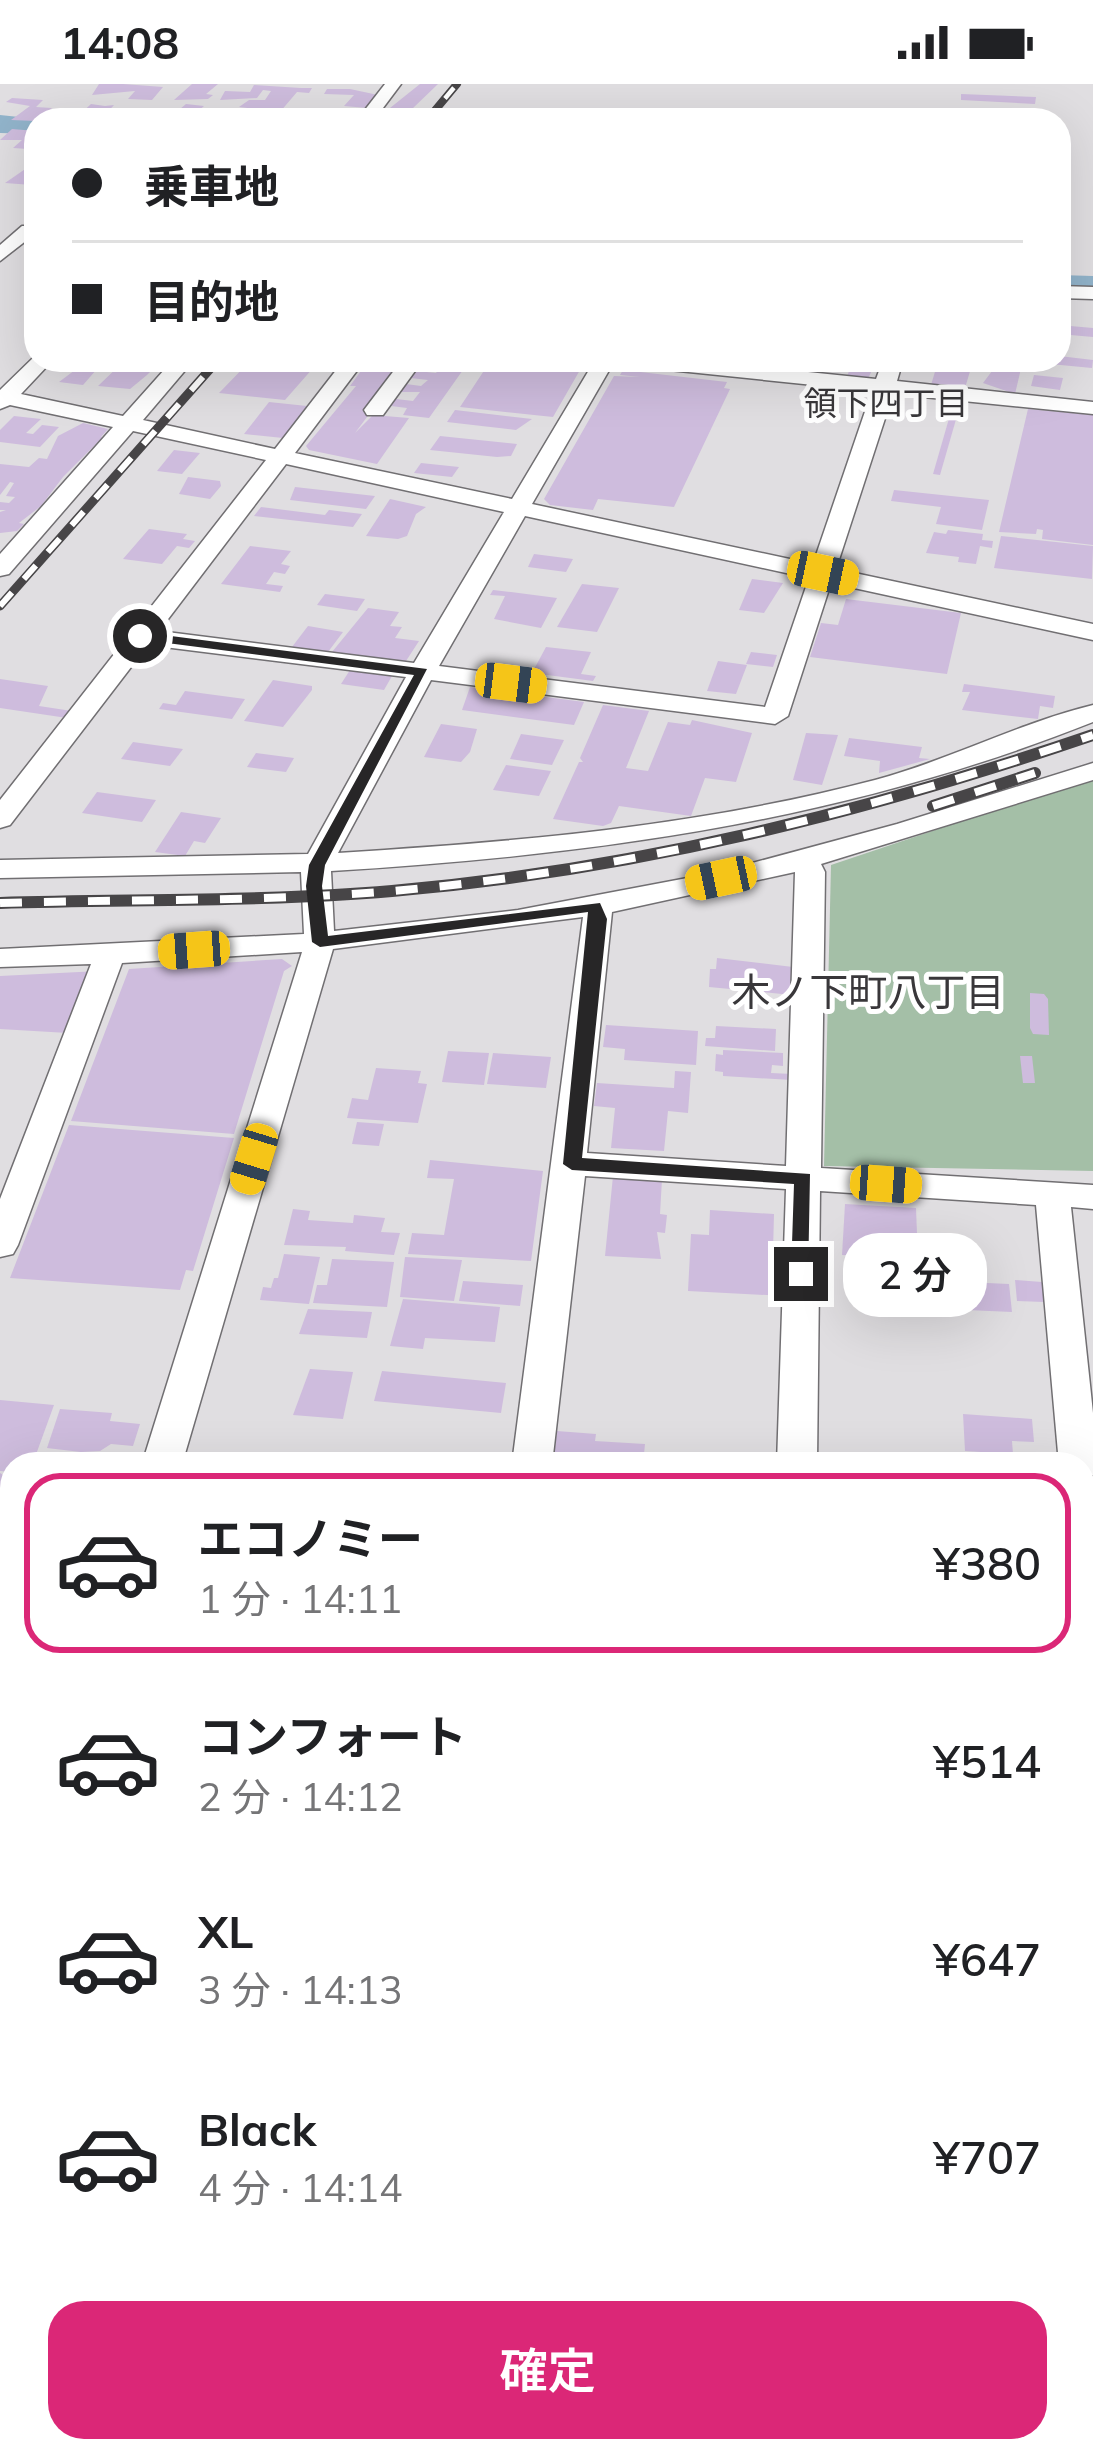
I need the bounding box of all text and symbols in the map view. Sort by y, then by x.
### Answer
text: 14:08 [60,14,179,70]
text: 乗車地 [144,158,279,214]
text: 目的地 [144,273,279,329]
district label: 領下四丁目 [804,382,969,423]
car [784,548,862,598]
route start [113,609,167,663]
car [473,661,549,705]
car [682,853,760,903]
car [157,930,231,970]
district label: 木ノ下町八丁目 [731,967,1005,1016]
car [226,1119,282,1199]
car [849,1164,923,1204]
callout: 2 分 [843,1232,987,1316]
route end [774,1247,828,1301]
text: 2 分 [879,1250,951,1299]
icon: car [54,1509,162,1617]
text: エコノミー [198,1510,423,1566]
text: ¥380 [933,1535,1041,1591]
text: 1 分 · 14:11 [198,1574,402,1623]
icon: car [54,1707,162,1815]
text: コンフォート [198,1708,467,1764]
text: ¥514 [933,1733,1041,1789]
text: 2 分 · 14:12 [198,1772,402,1821]
text: XL [198,1903,253,1959]
icon: car [54,1905,162,2013]
text: ¥647 [933,1931,1041,1987]
text: 3 分 · 14:13 [198,1965,402,2014]
text: Black [198,2101,316,2157]
icon: car [54,2103,162,2211]
text: ¥707 [933,2129,1041,2185]
text: 4 分 · 14:14 [198,2163,402,2212]
button: 確定 [48,2301,1047,2439]

